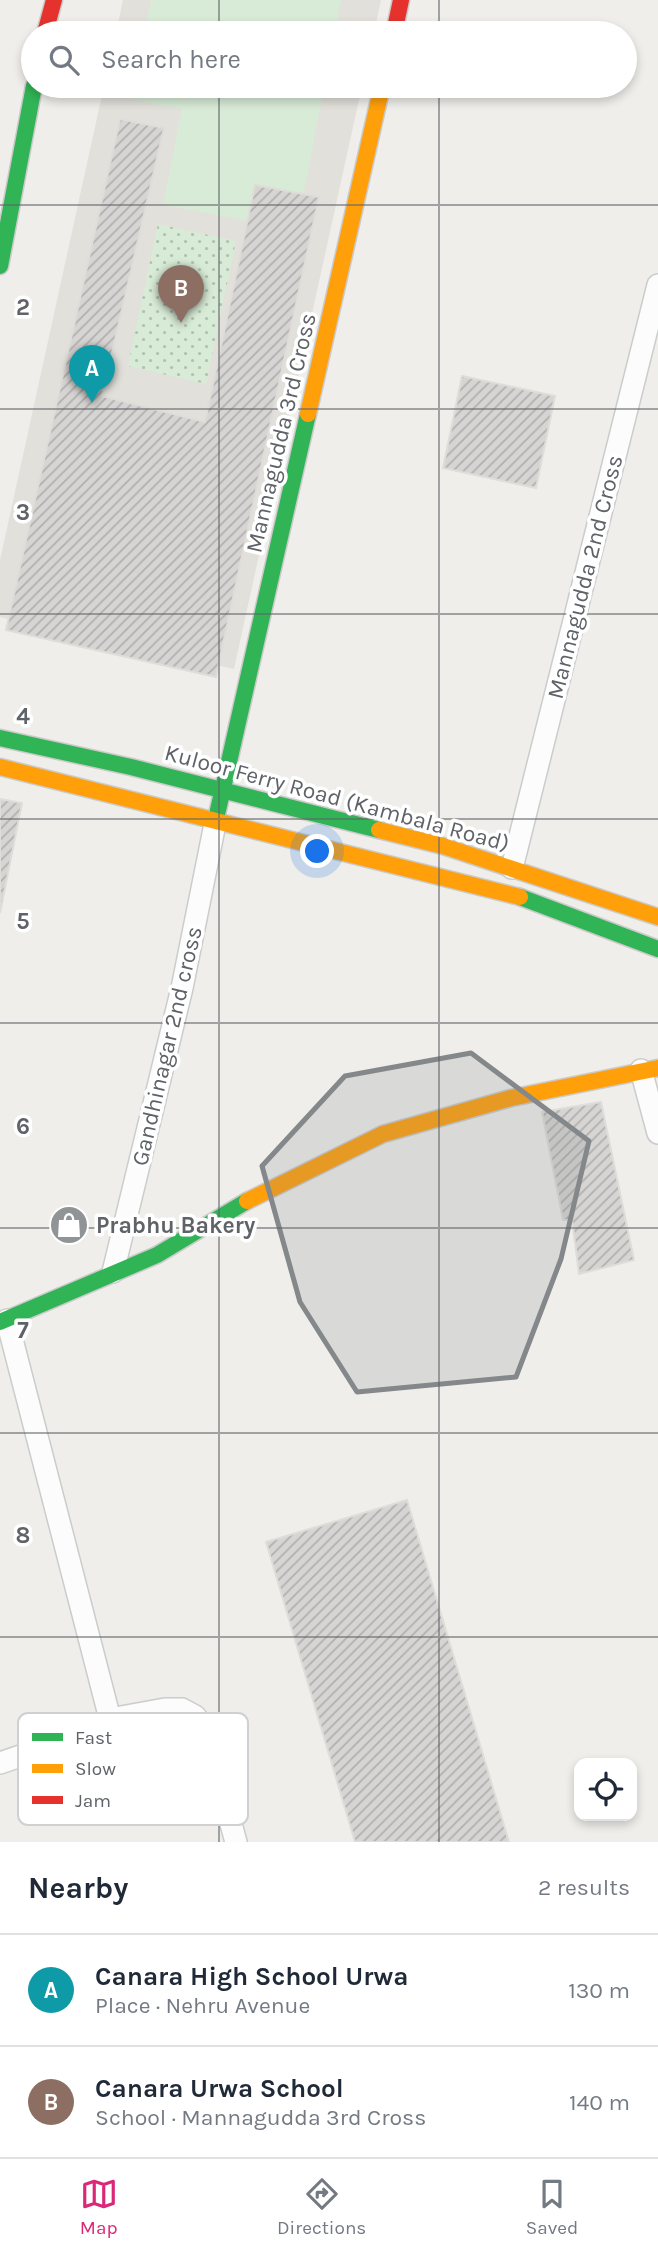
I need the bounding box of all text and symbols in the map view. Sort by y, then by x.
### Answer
search box [21,21,637,98]
icon: search [45,41,83,79]
text: Search here [101,44,241,75]
pin: B [158,265,204,323]
text: 2 [16,294,30,321]
street label: Mannagudda 3rd Cross [240,311,322,555]
pin: A [69,345,115,403]
street label: Mannagudda 2nd Cross [542,452,628,702]
text: 3 [16,499,30,526]
text: 4 [16,703,30,730]
street label: Kuloor Ferry Road (Kambala Road) [162,739,512,857]
your location [300,834,334,868]
text: 5 [16,908,30,935]
street label: Gandhinagar 2nd cross [126,924,208,1168]
text: 6 [16,1113,30,1140]
shop icon: Prabhu Bakery [48,1204,90,1246]
place label: Prabhu Bakery [96,1212,256,1239]
text: 7 [17,1317,29,1344]
text: 8 [16,1522,30,1549]
legend [18,1713,248,1825]
text: Fast [75,1727,112,1749]
text: Slow [75,1758,116,1780]
map controls [574,1758,637,1821]
button: locate [574,1758,637,1821]
text: Jam [75,1790,111,1812]
text: Nearby [28,1870,128,1906]
text: 2 results [538,1874,630,1901]
text: Canara High School Urwa [95,1961,408,1992]
text: A [44,1977,58,2004]
text: 130 m [568,1977,630,2004]
text: Place · Nehru Avenue [95,1992,310,2019]
text: Canara Urwa School [95,2073,344,2104]
text: B [44,2089,58,2116]
text: 140 m [569,2089,630,2116]
text: School · Mannagudda 3rd Cross [95,2104,426,2131]
tab: Map [80,2175,118,2239]
tab: Directions [277,2175,366,2239]
tab: Saved [526,2175,578,2239]

